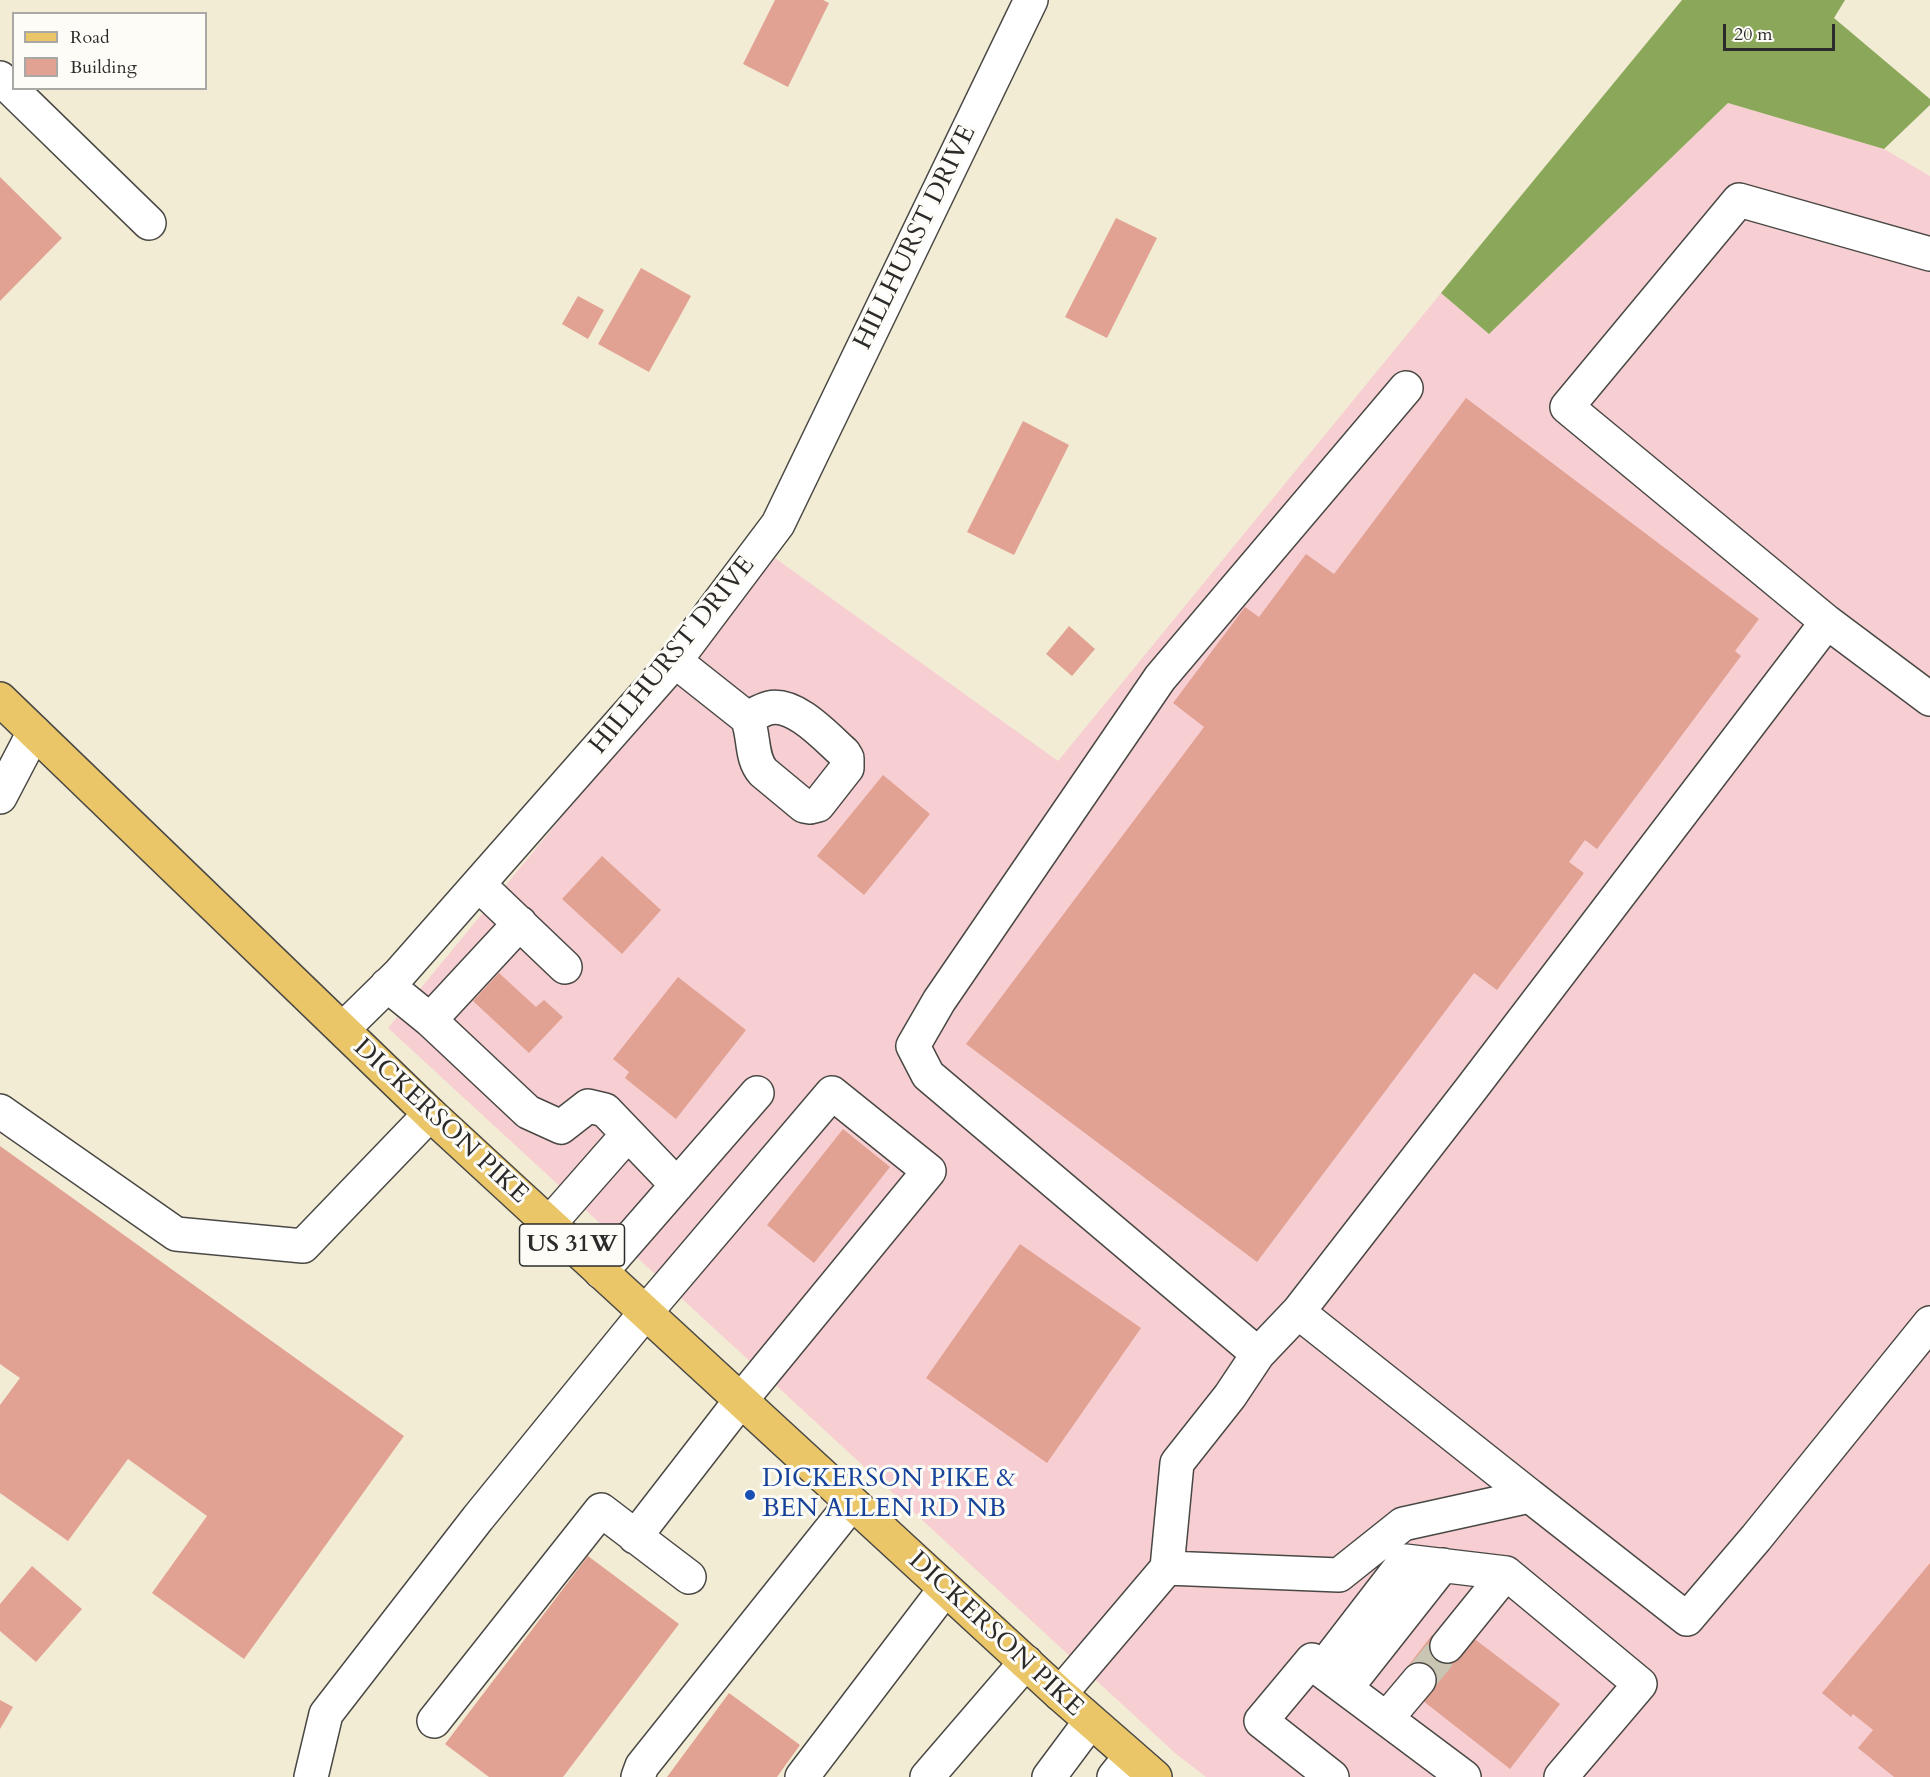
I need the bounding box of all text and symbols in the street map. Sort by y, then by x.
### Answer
legend [12,12,207,90]
scale bar [1726,12,1838,50]
text: 20 m [1734,22,1773,47]
text: Road [70,25,110,50]
text: Building [70,55,137,80]
street label: HILLHURST DRIVE [848,121,984,355]
street label: HILLHURST DRIVE [584,551,762,761]
street label: DICKERSON PIKE [346,1033,534,1211]
road number: US 31W [520,1224,624,1266]
place label: DICKERSON PIKE & BEN ALLEN RD NB [762,1464,1016,1526]
marker: DICKERSON PIKE & BEN ALLEN RD NB [743,1488,757,1502]
street label: DICKERSON PIKE [901,1546,1089,1724]

